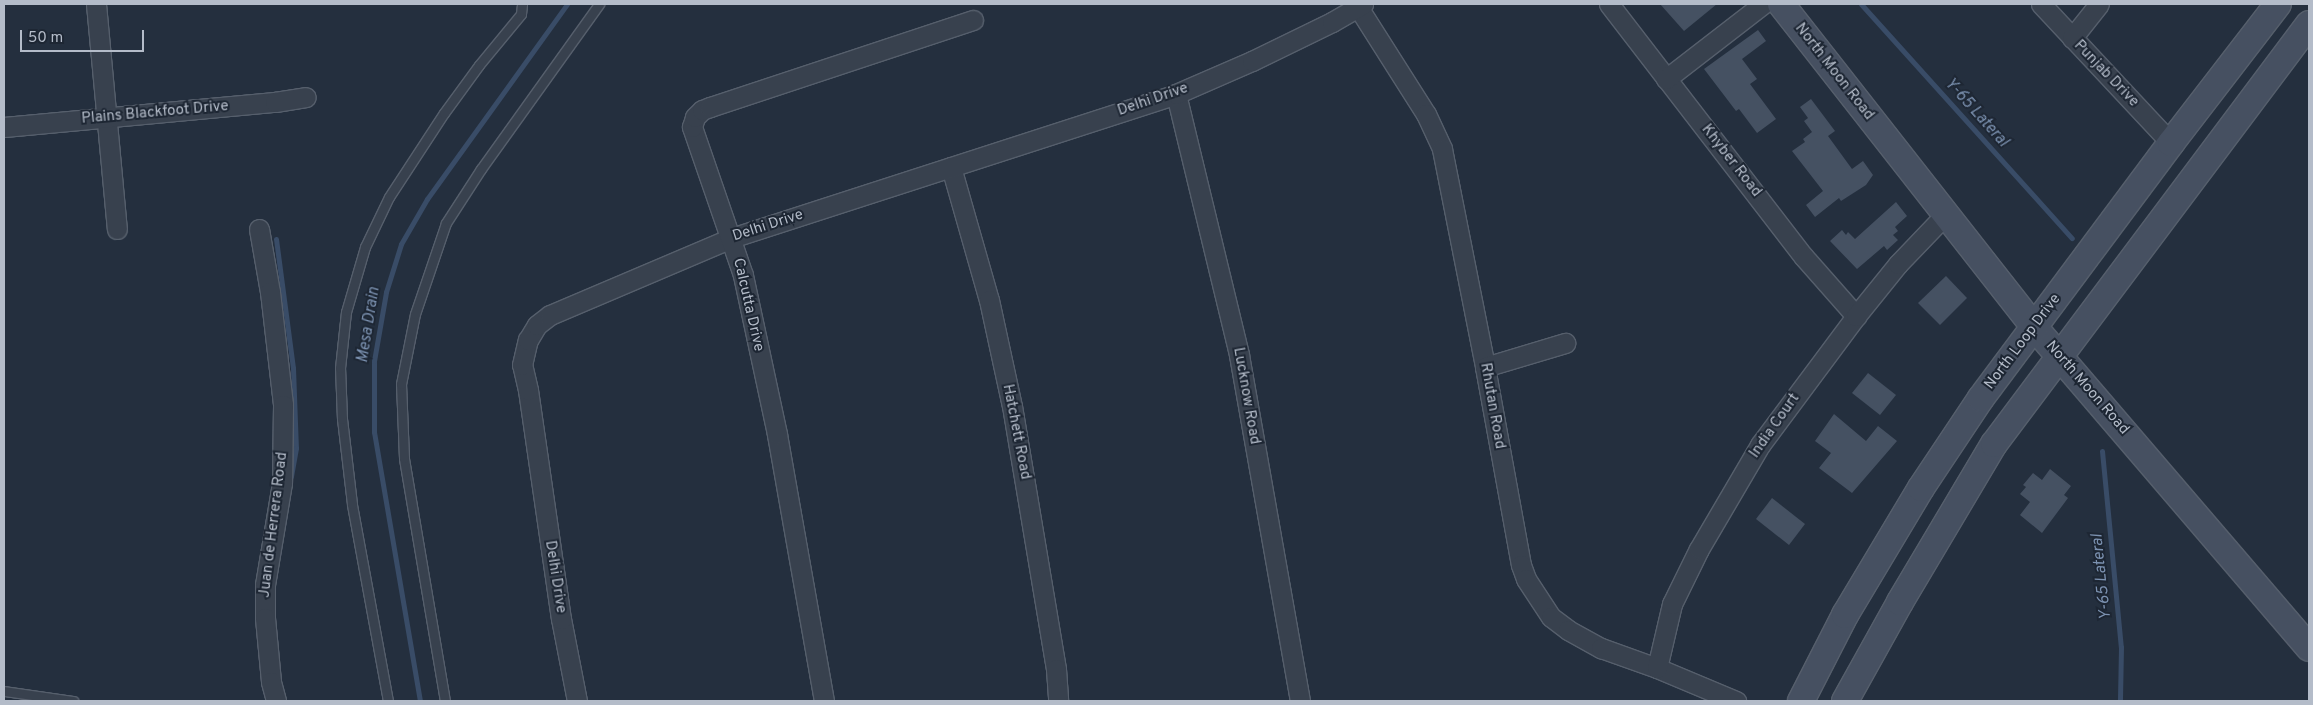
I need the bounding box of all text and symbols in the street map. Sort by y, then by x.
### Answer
scale bar [22,20,146,52]
street label: North Moon Road [1791,20,1877,124]
text: 50 m [28,29,63,48]
street label: Punjab Drive [2070,37,2142,111]
water label: Y-65 Lateral [1940,75,2012,151]
street label: Delhi Drive [1115,80,1191,120]
street label: Plains Blackfoot Drive [81,98,229,128]
street label: Khyber Road [1697,121,1765,201]
street label: Delhi Drive [730,206,806,246]
street label: Calcutta Drive [729,257,767,353]
water label: Mesa Drain [354,286,384,364]
street label: North Loop Drive [1981,291,2065,393]
street label: North Moon Road [2041,338,2133,438]
street label: Lucknow Road [1229,346,1263,446]
street label: Rhutan Road [1476,362,1508,450]
street label: Hatchett Road [998,383,1034,481]
street label: India Court [1746,390,1804,462]
street label: Juan de Herrera Road [256,451,292,599]
water label: Y-65 Lateral [2088,533,2116,621]
street label: Delhi Drive [540,539,570,615]

